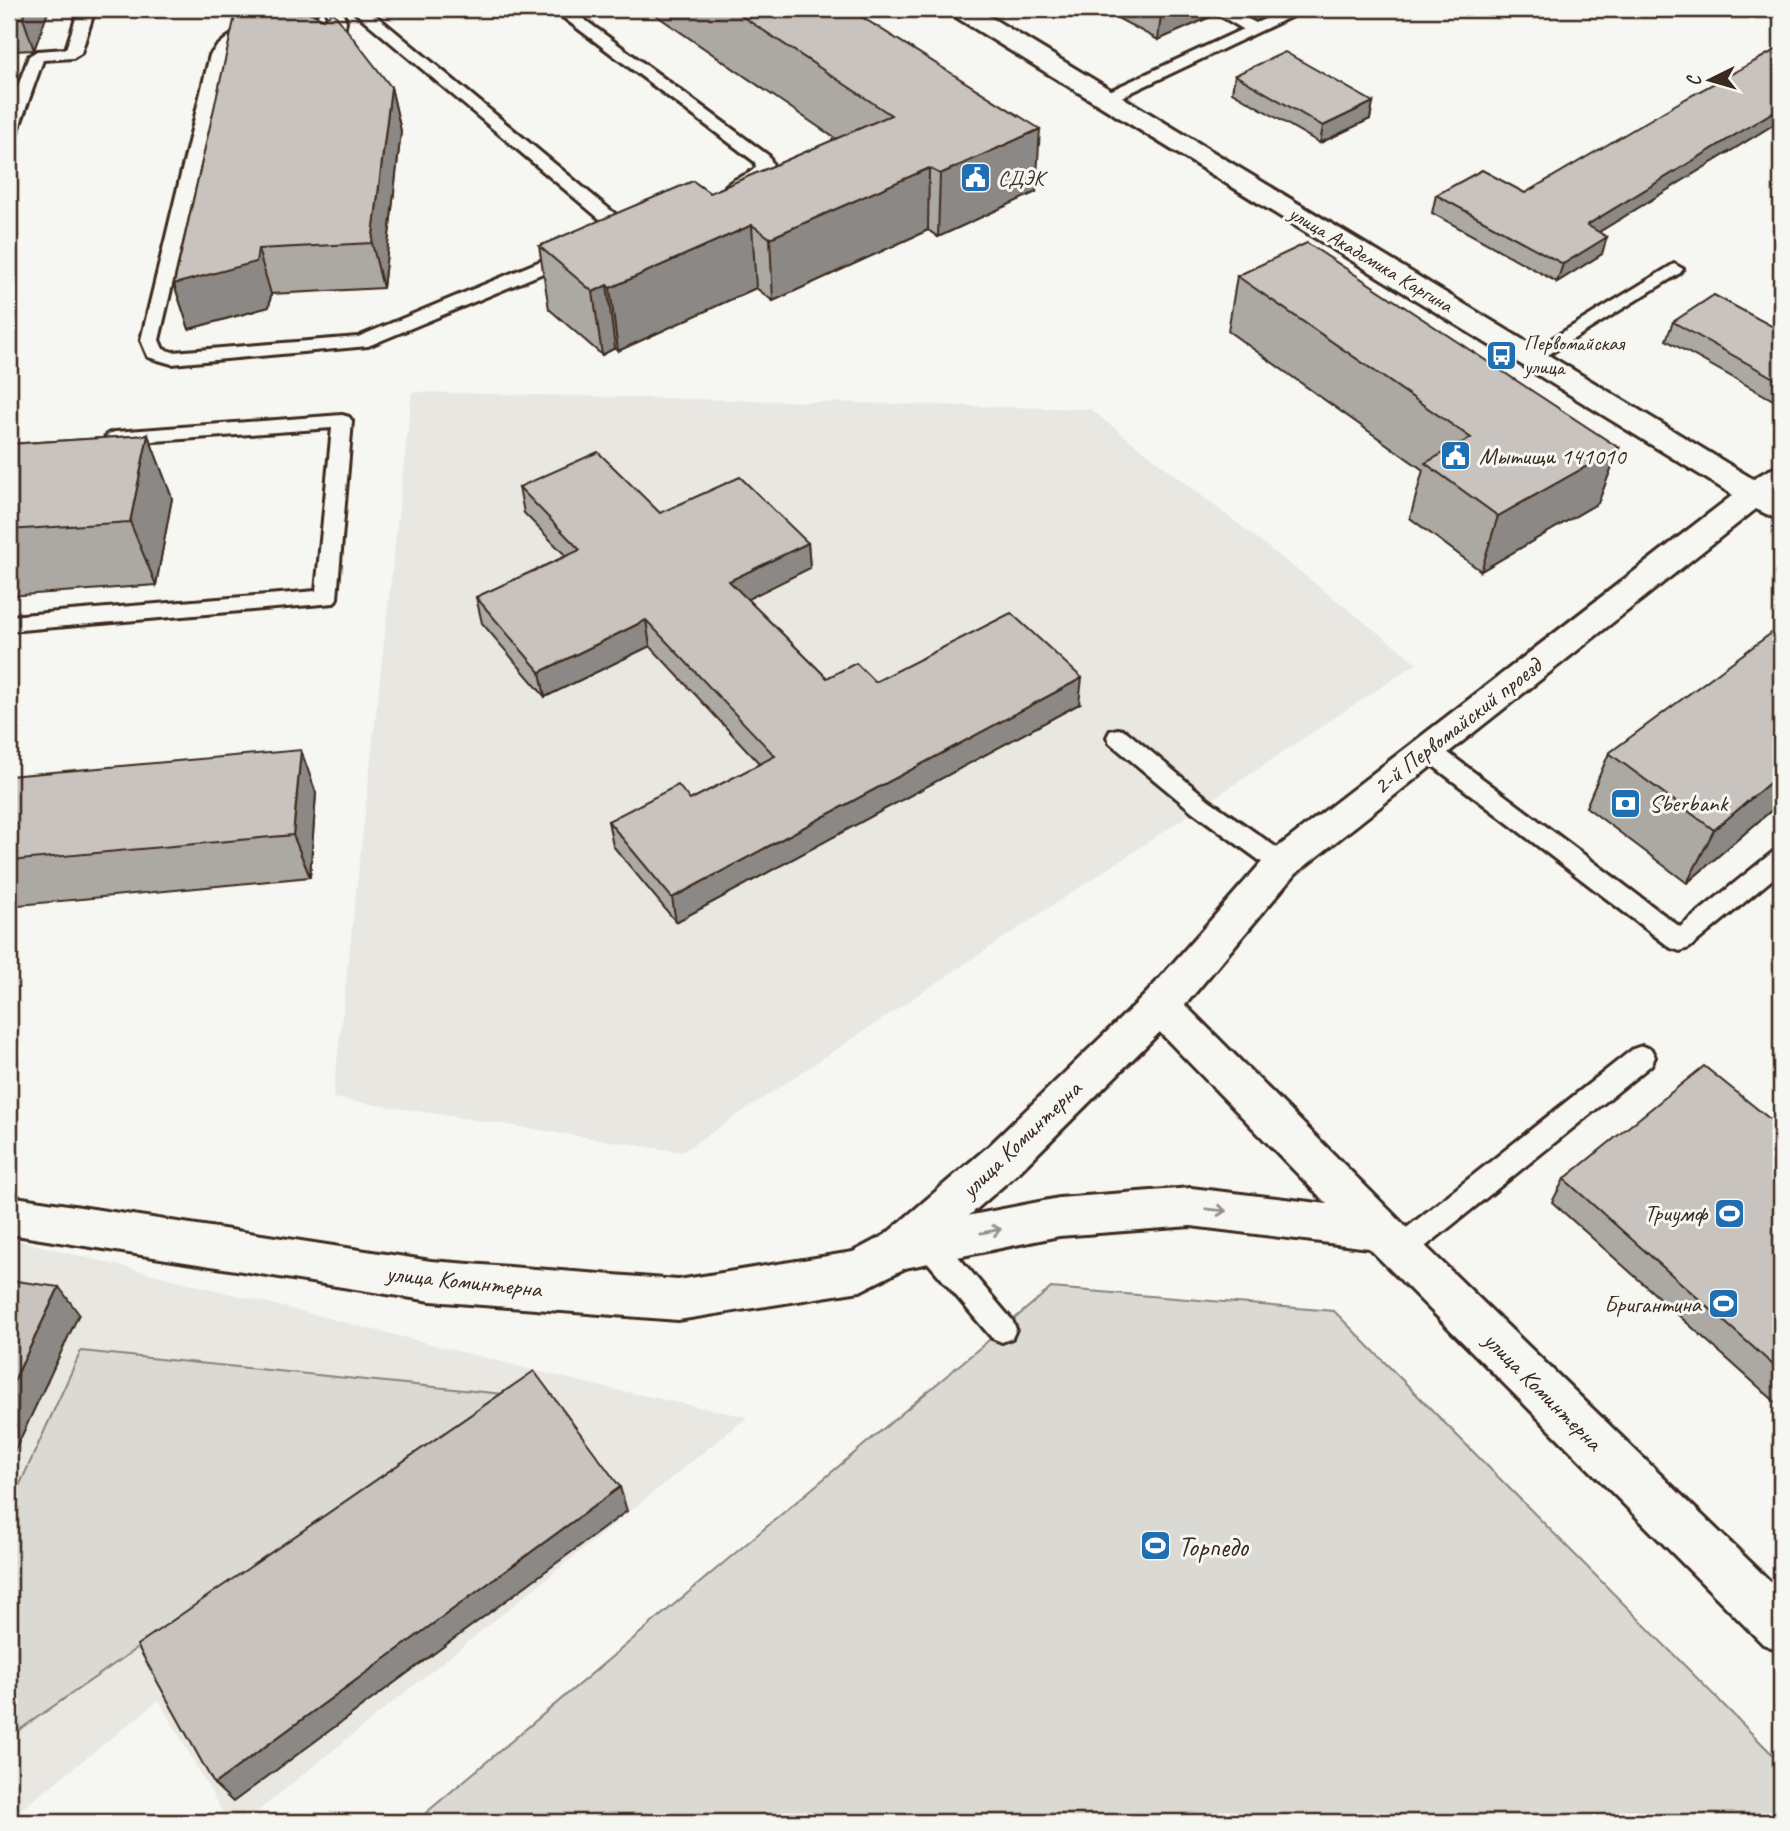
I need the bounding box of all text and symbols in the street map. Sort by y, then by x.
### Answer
north arrow [1674,46,1744,116]
text: С [1681,73,1706,87]
public building icon: СДЭК [958,161,992,195]
place label: СДЭК [998,165,1048,191]
street label: улица Академика Каргина [1283,199,1459,319]
place label: Первомайская улица [1522,330,1626,380]
bus stop icon: Первомайская улица [1484,338,1518,372]
public building icon: Мытищи 141010 [1439,439,1473,473]
place label: Мытищи 141010 [1479,441,1628,471]
street label: 2-й Первомайский проезд [1367,649,1549,801]
bank icon: Sberbank [1609,786,1643,820]
place label: Sberbank [1649,788,1730,818]
street label: улица Коминтерна [953,1073,1089,1205]
sports icon: Триумф [1713,1196,1747,1230]
place label: Триумф [1644,1198,1709,1228]
one-way arrow [1204,1204,1227,1217]
one-way arrow [979,1224,1002,1237]
street label: улица Коминтерна [383,1258,545,1304]
sports icon: Бригантина [1707,1287,1741,1321]
place label: Бригантина [1604,1289,1703,1319]
street label: улица Коминтерна [1476,1324,1610,1458]
sports icon: Торпедо [1138,1529,1172,1563]
place label: Торпедо [1178,1529,1250,1564]

